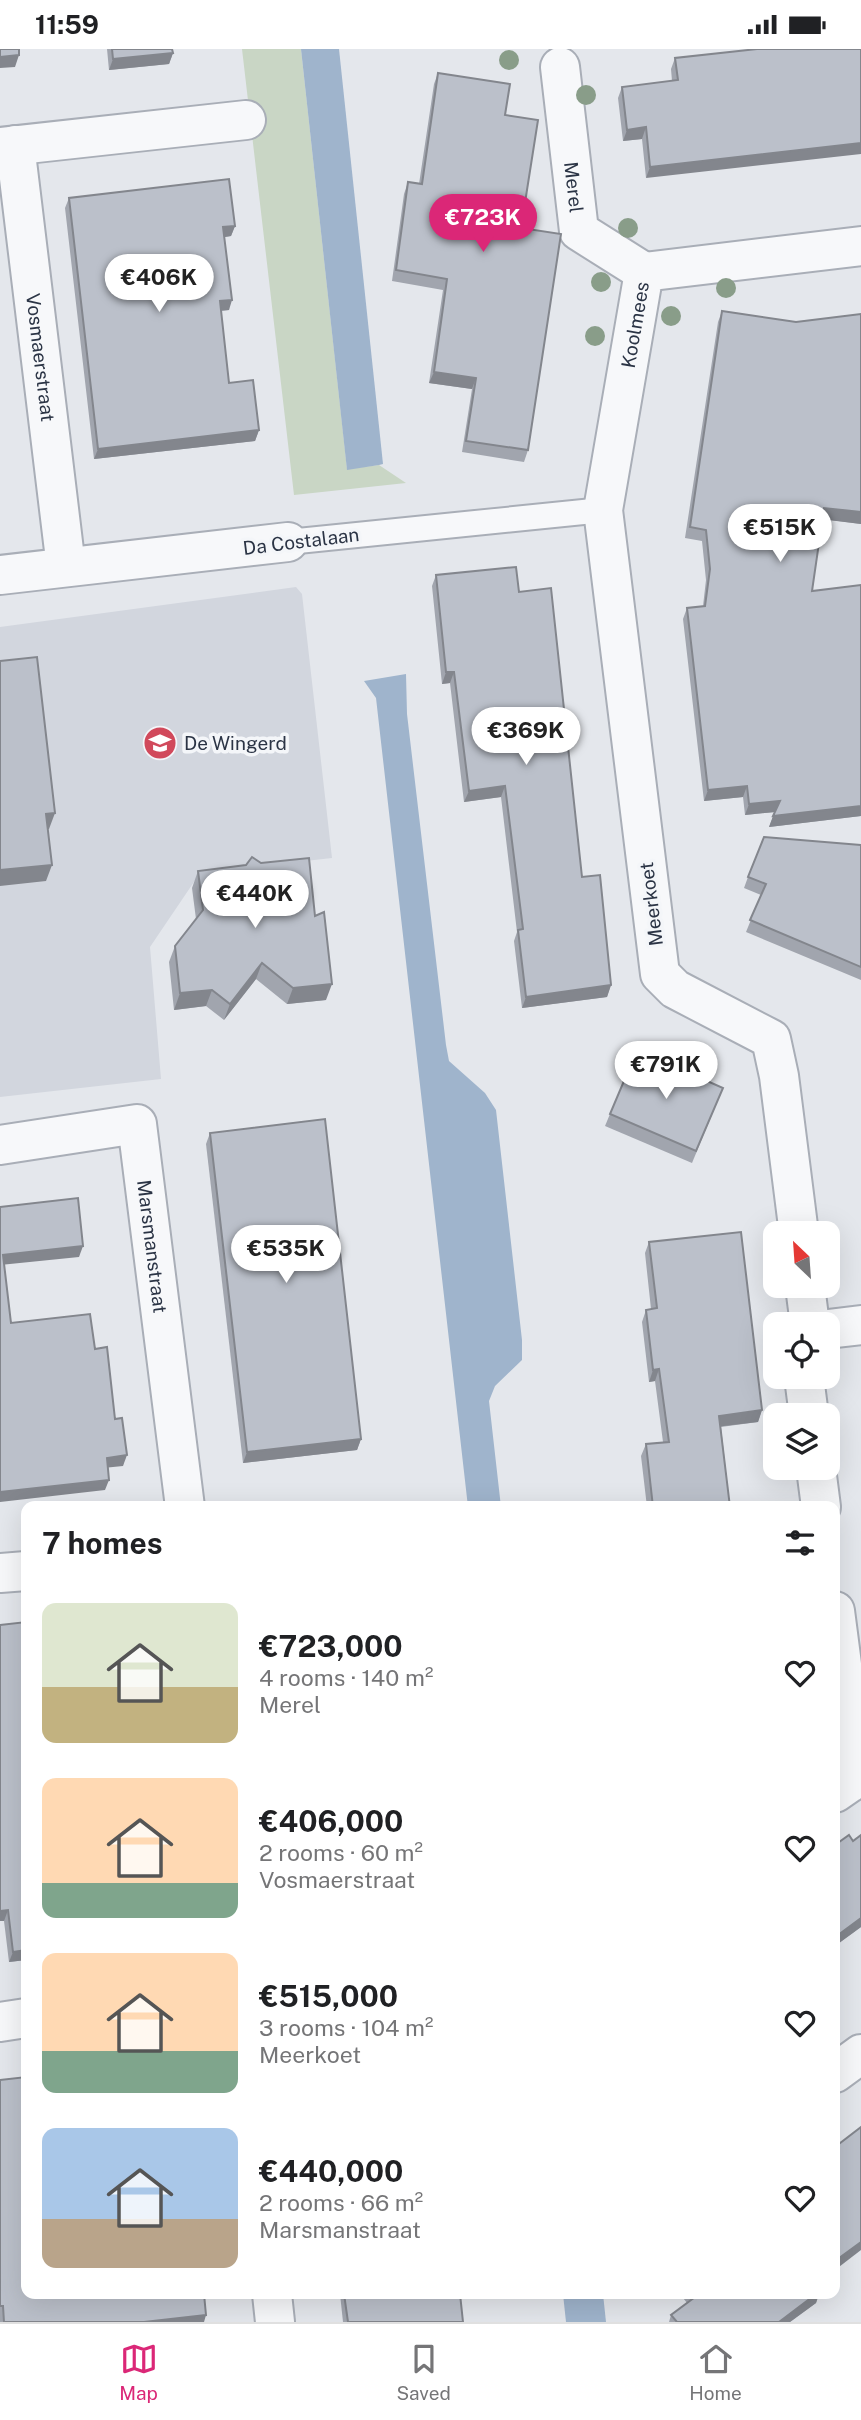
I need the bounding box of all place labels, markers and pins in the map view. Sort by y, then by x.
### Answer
pin: €723K [434,195,532,254]
pin: €406K [110,254,208,314]
pin: €515K [731,505,829,564]
pin: €369K [477,707,575,767]
school or university icon: De Wingerd [141,724,179,762]
place label: De Wingerd [184,732,287,754]
pin: €440K [206,871,304,930]
pin: €791K [617,1041,715,1101]
pin: €535K [237,1225,335,1285]

